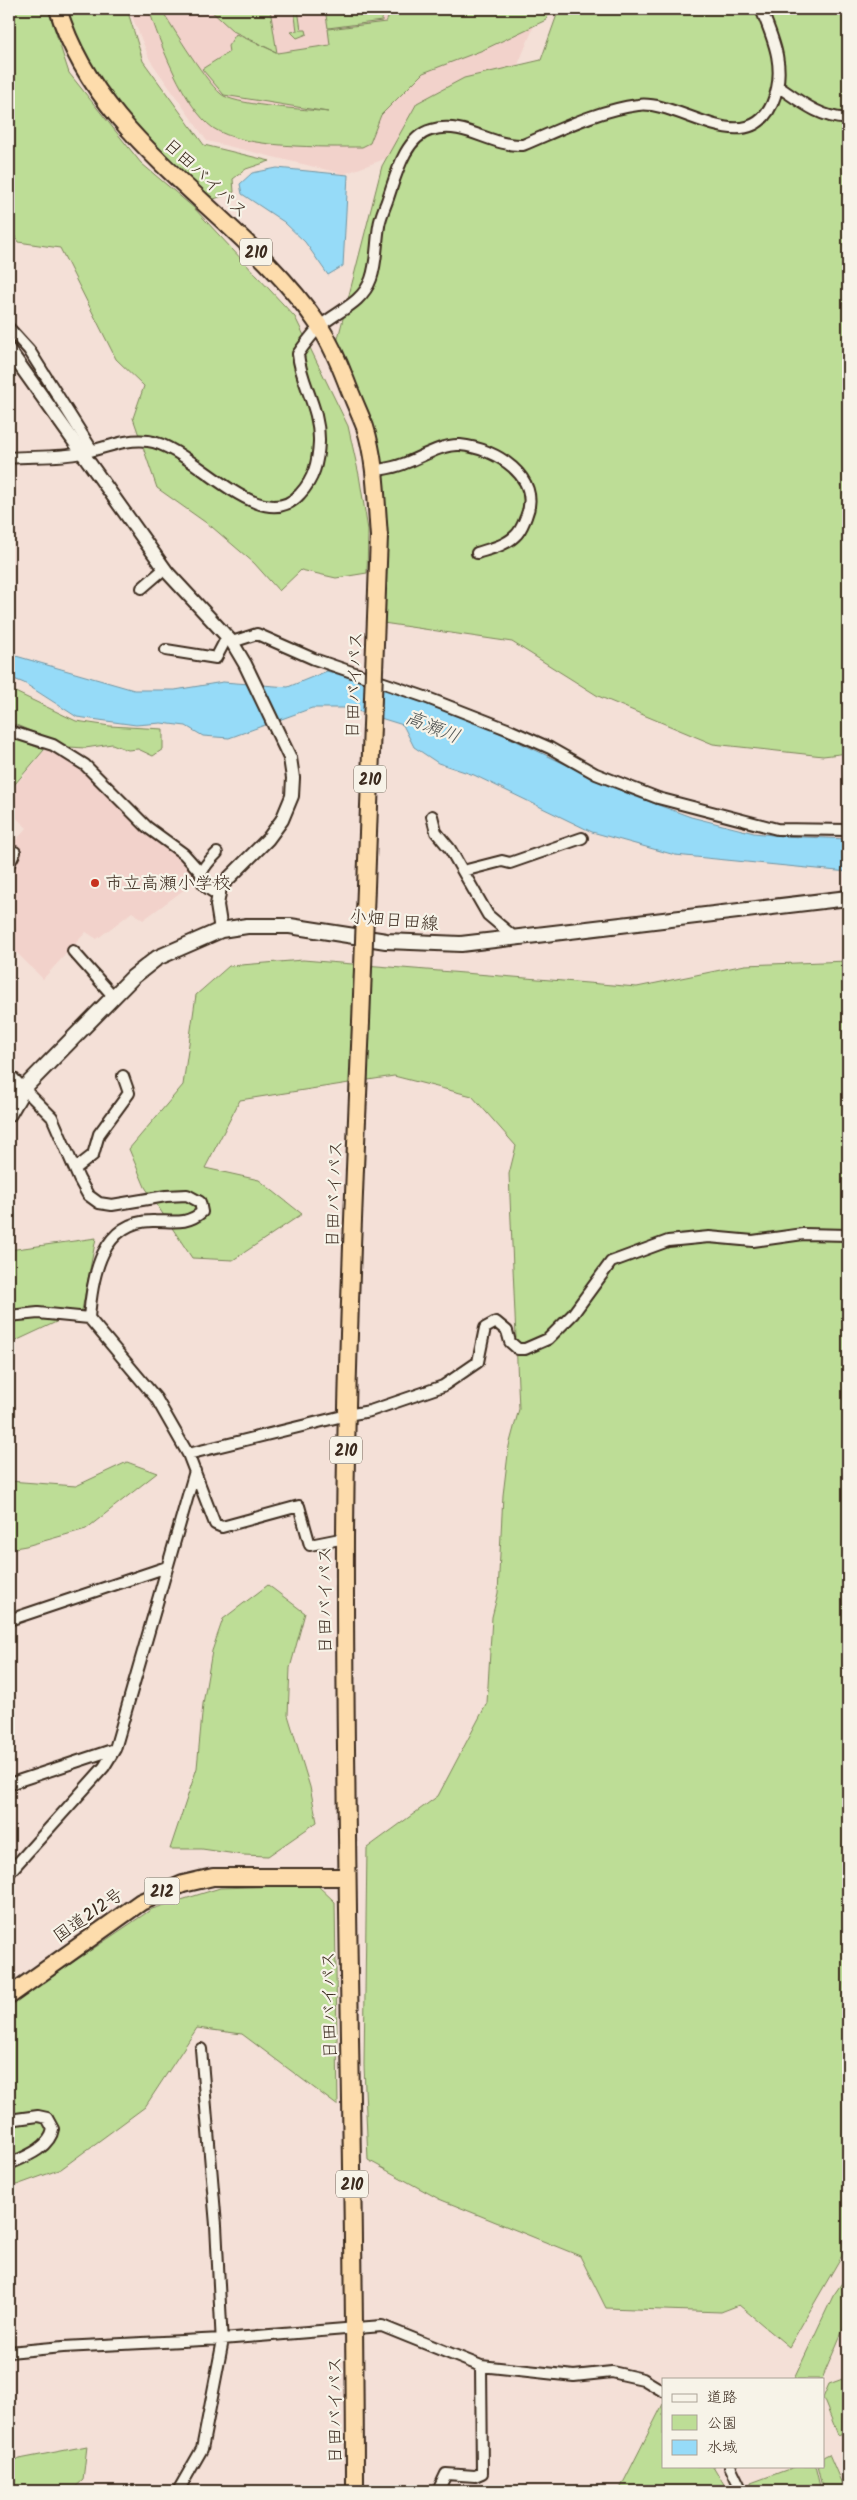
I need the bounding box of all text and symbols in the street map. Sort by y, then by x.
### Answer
street label: 日田バイパス [156,132,254,226]
road number: 210 [240,238,272,266]
street label: 日田バイパス [339,631,372,739]
water label: 高瀬川 [400,703,464,752]
road number: 210 [354,766,386,792]
place label: 市立高瀬小学校 [105,870,231,899]
marker: 市立高瀬小学校 [89,877,101,889]
street label: 小畑日田線 [348,903,440,940]
street label: 日田バイパス [319,1140,352,1248]
road number: 210 [330,1436,362,1464]
street label: 日田バイパス [312,1546,341,1654]
road number: 212 [144,1878,180,1904]
street label: 国道212号 [48,1881,130,1951]
street label: 日田バイパス [315,1951,346,2059]
road number: 210 [336,2170,368,2198]
street label: 日田バイパス [322,2356,351,2464]
legend [662,2378,824,2468]
text: 道路 [707,2386,737,2410]
text: 公園 [707,2412,737,2436]
text: 水域 [707,2436,737,2460]

